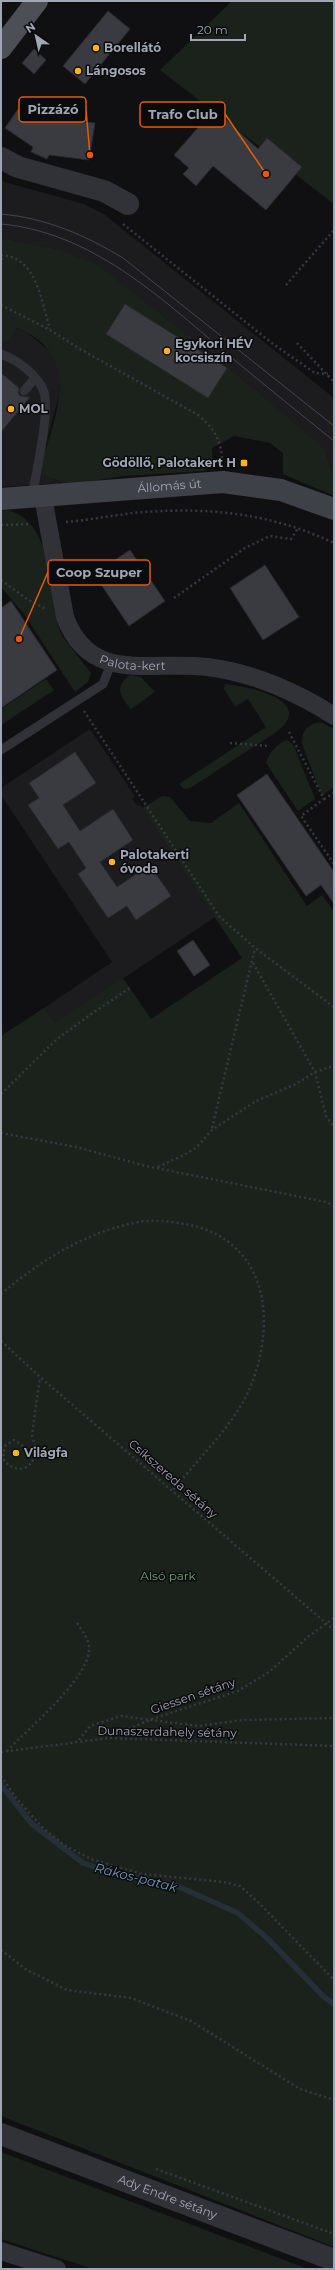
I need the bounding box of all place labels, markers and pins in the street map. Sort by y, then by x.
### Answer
place label: Borellátó [104,40,161,55]
marker: Borellátó [91,43,101,53]
place label: Lángosos [86,63,147,78]
marker: Lángosos [73,66,83,76]
callout: Pizzázó [19,97,86,122]
callout: Trafo Club [140,102,225,127]
place label: Egykori HÉV kocsiszín [175,336,254,365]
marker: Egykori HÉV kocsiszín [162,346,172,356]
place label: MOL [19,401,49,416]
marker: MOL [6,404,16,414]
place label: Gödöllő, Palotakert H [102,455,236,470]
marker: Gödöllő, Palotakert H [239,458,249,468]
callout: Coop Szuper [48,560,150,585]
place label: Palotakerti óvoda [120,847,189,876]
marker: Palotakerti óvoda [107,857,117,867]
place label: Világfa [23,1445,68,1460]
marker: Világfa [11,1448,21,1458]

